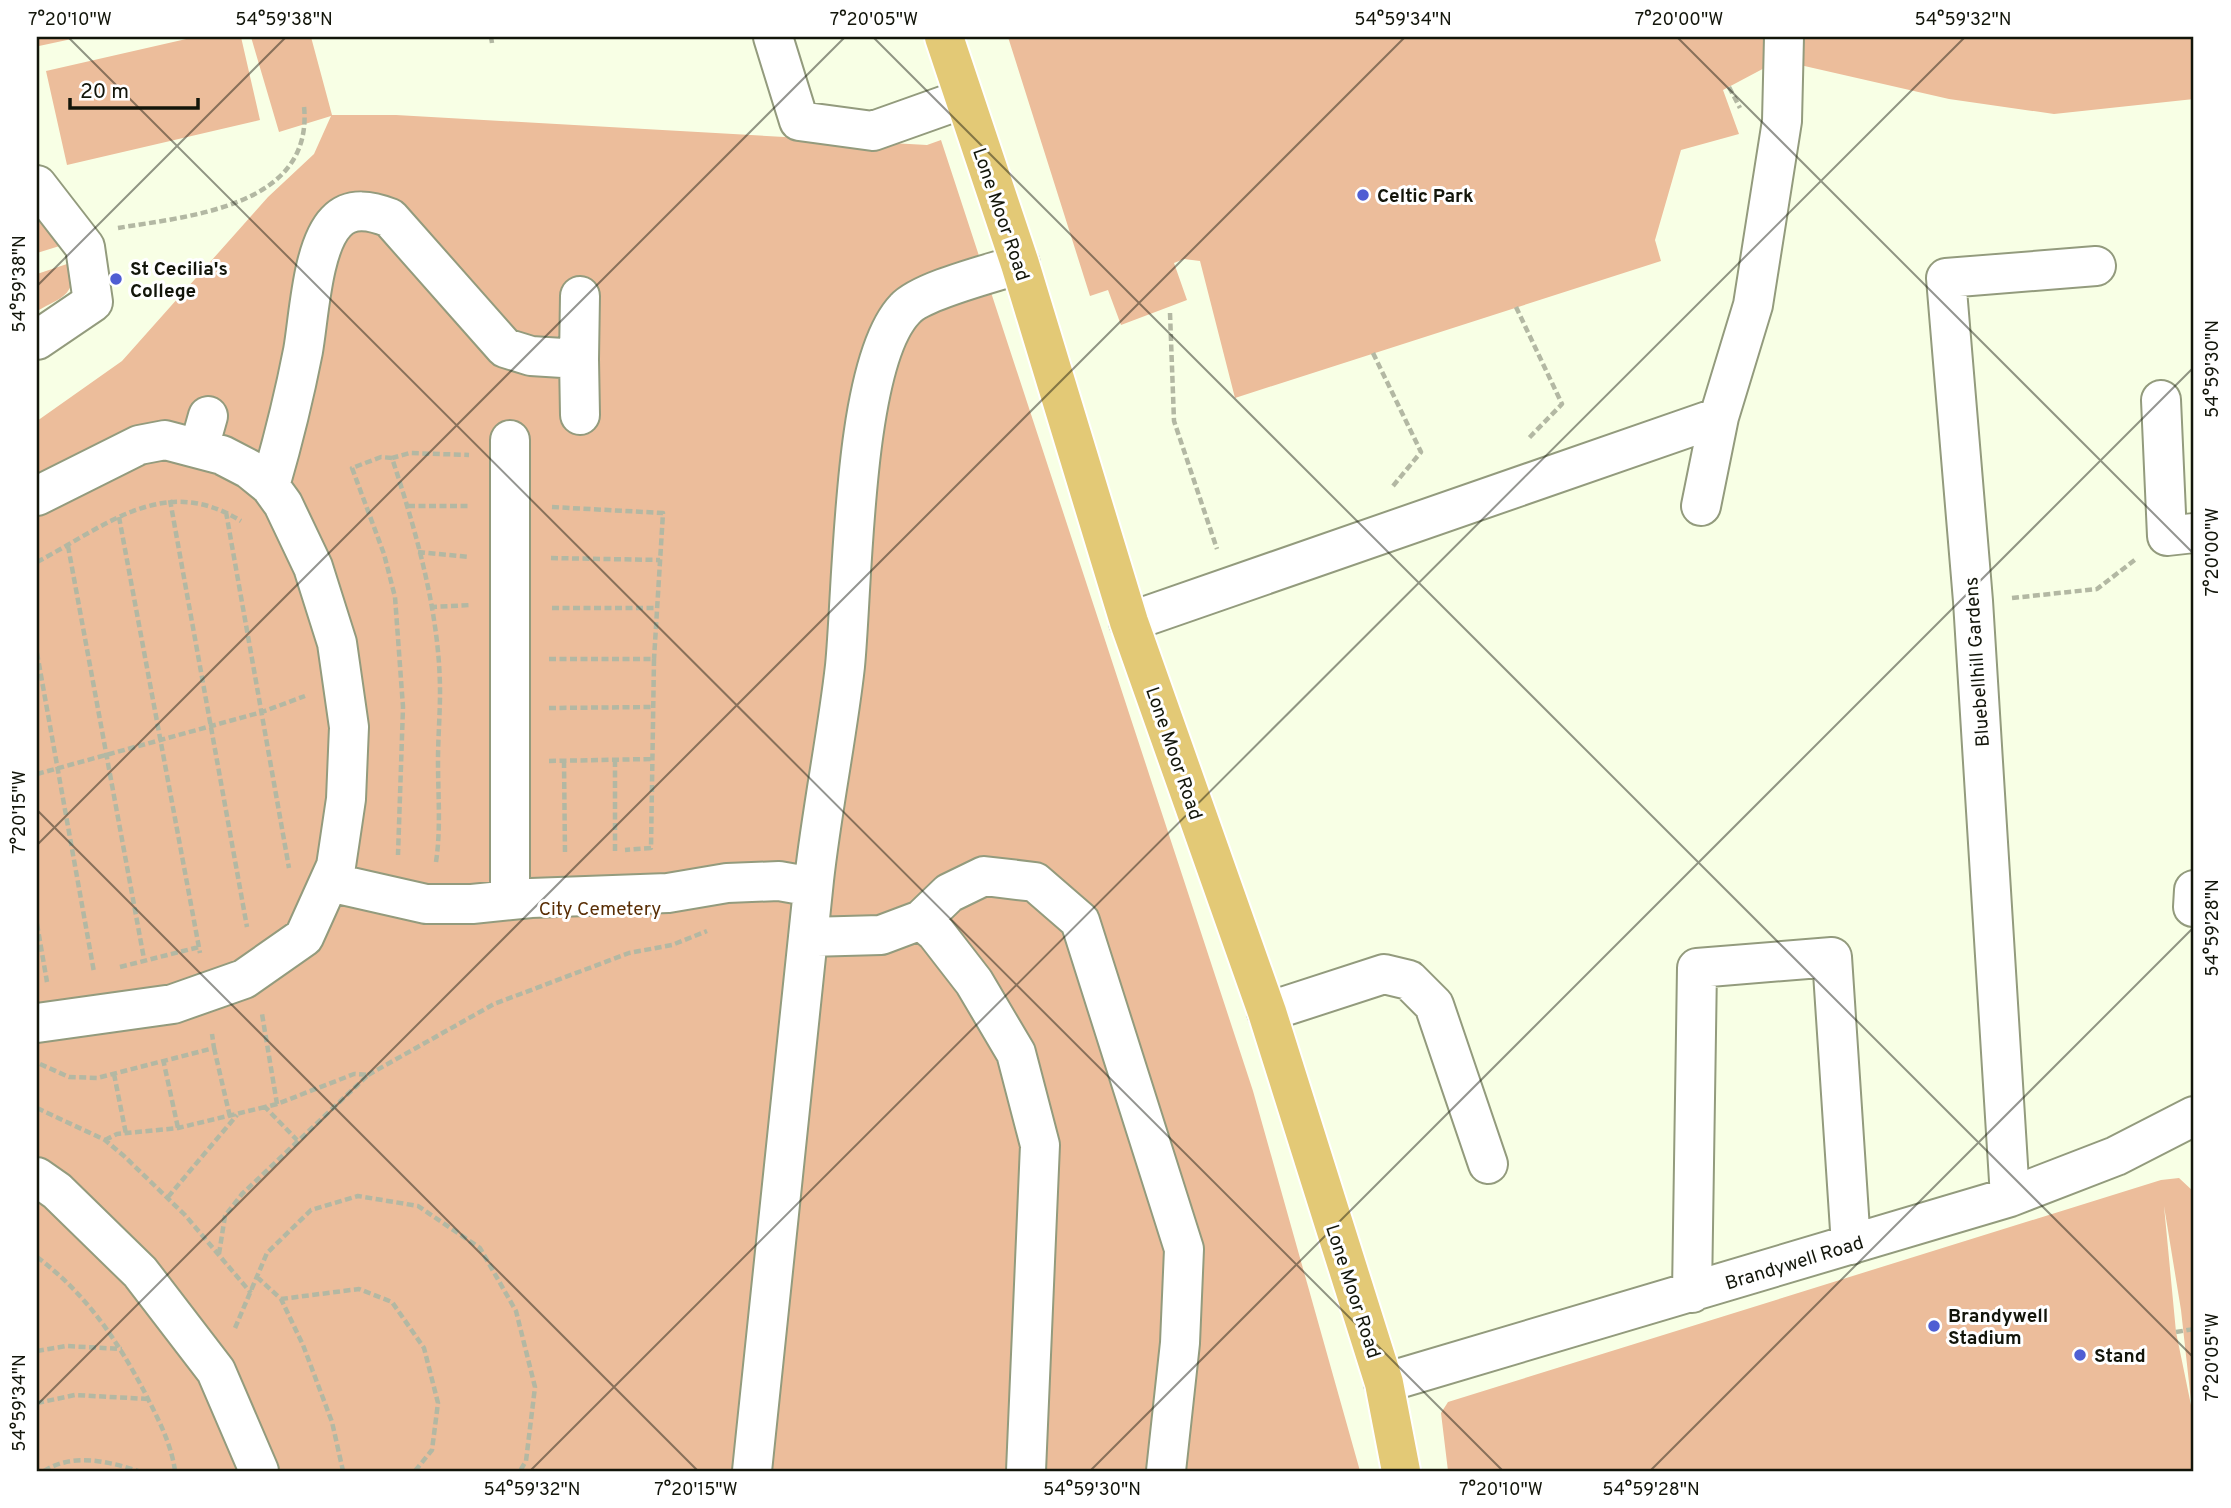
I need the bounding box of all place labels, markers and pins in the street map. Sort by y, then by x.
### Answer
place label: Celtic Park [1377,185,1474,209]
marker: Celtic Park [1355,187,1371,203]
place label: St Cecilia's College [130,258,228,304]
marker: St Cecilia's College [108,271,124,287]
place label: Brandywell Stadium [1948,1305,2048,1351]
marker: Brandywell Stadium [1926,1318,1942,1334]
place label: Stand [2094,1345,2146,1369]
marker: Stand [2072,1347,2088,1363]

